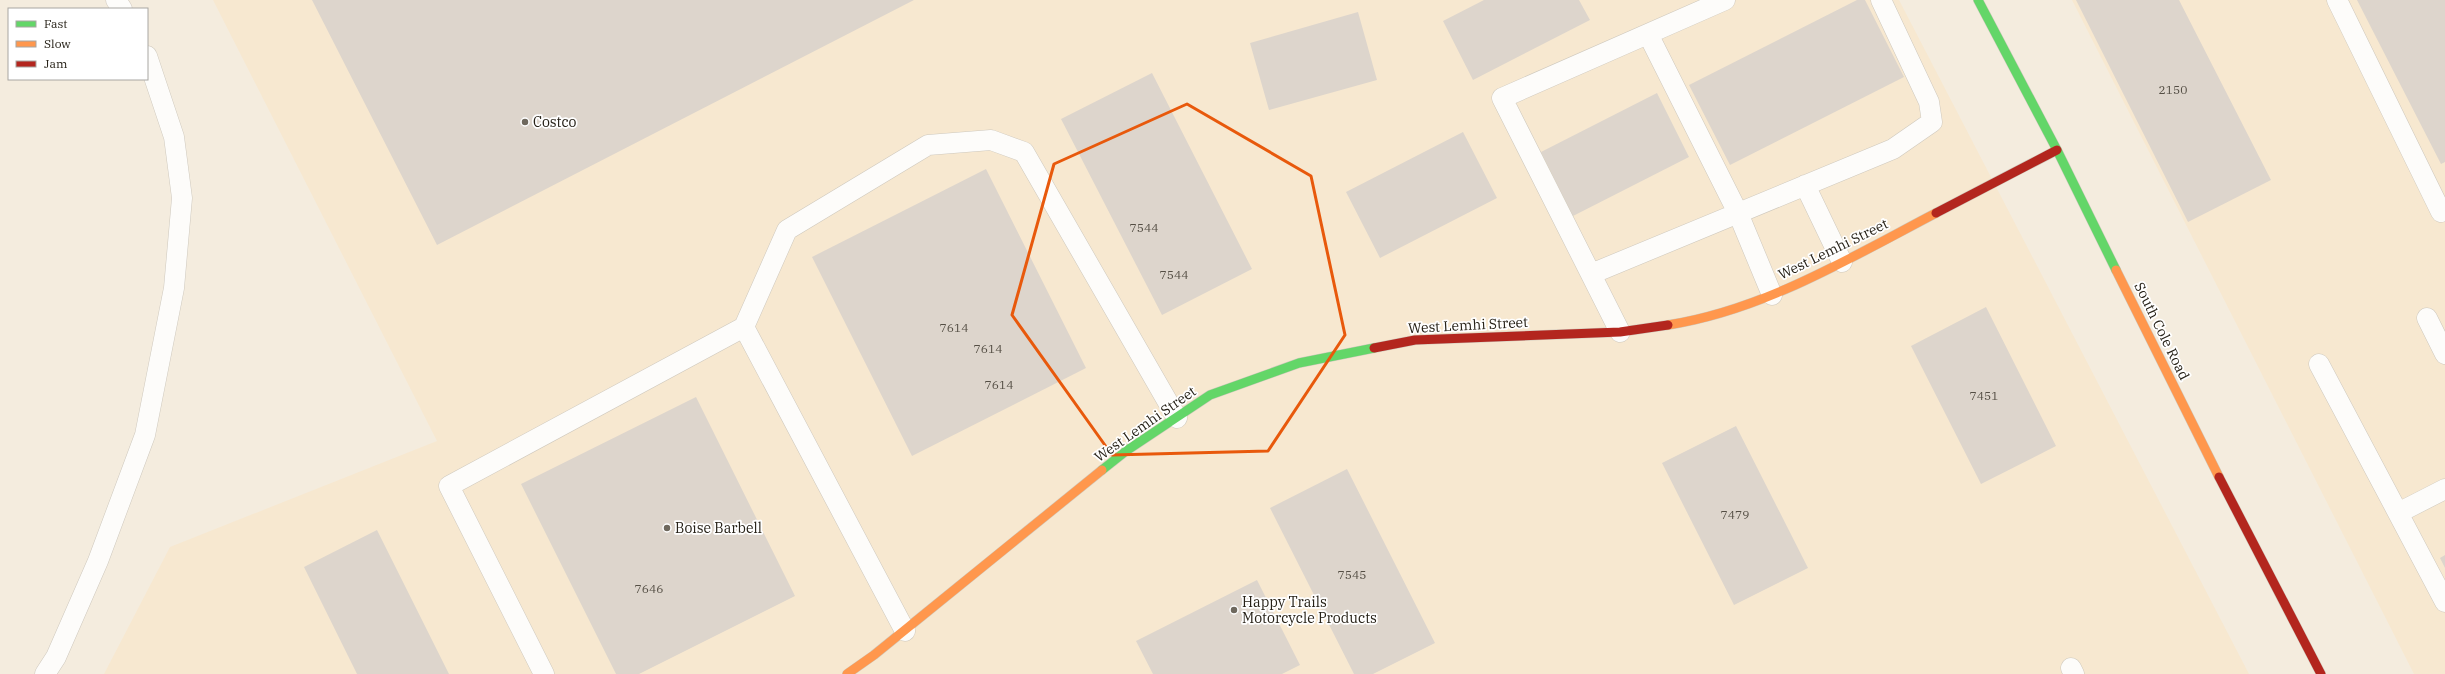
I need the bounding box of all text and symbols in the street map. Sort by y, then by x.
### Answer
legend [8,8,148,80]
text: Fast [44,16,68,31]
text: Slow [44,36,71,51]
text: Jam [44,56,68,71]
house number: 2150 [2159,82,2187,97]
place label: Costco [533,113,577,131]
marker: Costco [520,117,530,127]
street label: West Lemhi Street [1775,215,1891,283]
house number: 7544 [1130,220,1158,235]
house number: 7544 [1160,267,1188,282]
street label: South Cole Road [2130,279,2194,383]
street label: West Lemhi Street [1407,313,1529,337]
house number: 7614 [940,320,968,335]
house number: 7614 [974,341,1002,356]
house number: 7614 [985,377,1013,392]
street label: West Lemhi Street [1091,382,1199,466]
house number: 7451 [1970,388,1998,403]
house number: 7479 [1721,507,1749,522]
place label: Boise Barbell [675,519,762,537]
marker: Boise Barbell [662,523,672,533]
house number: 7545 [1338,567,1366,582]
house number: 7646 [635,581,663,596]
place label: Happy Trails Motorcycle Products [1242,593,1377,627]
marker: Happy Trails Motorcycle Products [1229,605,1239,615]

